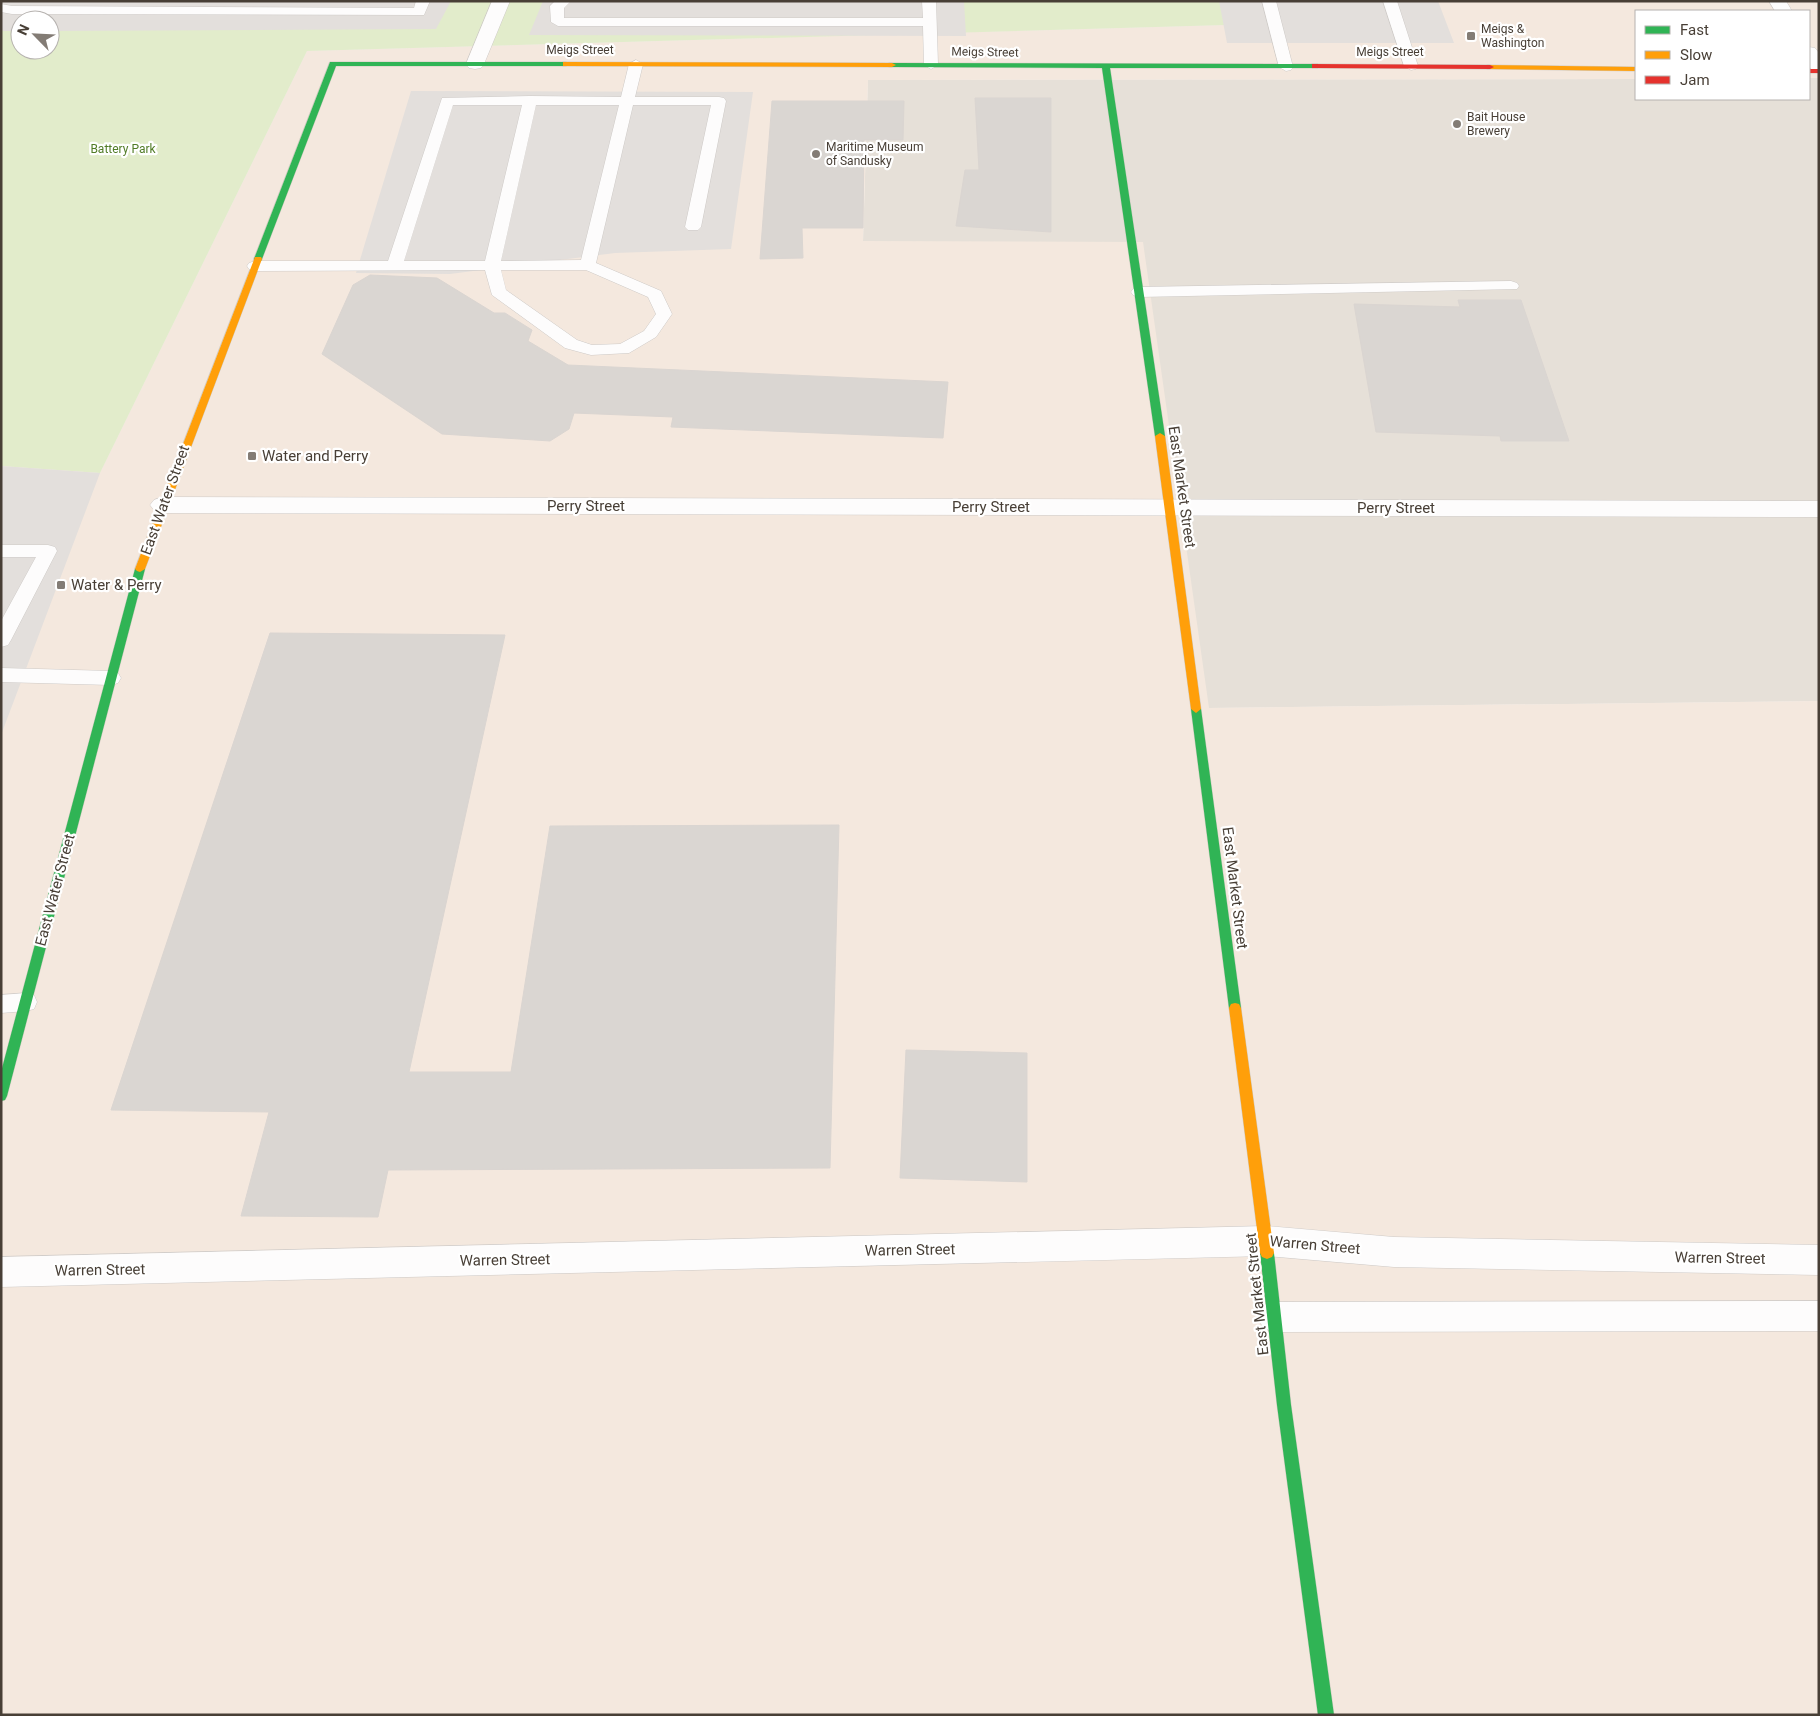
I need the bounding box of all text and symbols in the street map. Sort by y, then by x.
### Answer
north arrow [10,10,60,60]
legend [1635,10,1810,100]
text: Fast [1680,21,1709,39]
text: N [14,22,32,37]
place label: Meigs & Washington [1481,22,1544,50]
marker: Meigs & Washington [1465,30,1477,42]
street label: Meigs Street [546,43,614,57]
street label: Meigs Street [951,44,1019,60]
street label: Meigs Street [1356,45,1424,59]
text: Slow [1680,46,1712,64]
text: Jam [1680,71,1710,89]
place label: Bait House Brewery [1467,110,1525,138]
marker: Bait House Brewery [1451,118,1463,130]
place label: Maritime Museum of Sandusky [826,140,923,168]
park label: Battery Park [90,142,157,156]
marker: Maritime Museum of Sandusky [810,148,822,160]
street label: East Market Street [1165,425,1199,549]
street label: East Water Street [137,443,193,557]
place label: Water and Perry [262,447,368,465]
marker: Water and Perry [246,450,258,462]
street label: Perry Street [547,497,625,515]
street label: Perry Street [952,498,1030,516]
street label: Perry Street [1357,499,1435,517]
place label: Water & Perry [71,576,162,594]
marker: Water & Perry [55,579,67,591]
street label: East Market Street [1219,826,1251,950]
street label: East Water Street [31,832,79,948]
street label: East Market Street [1242,1232,1272,1356]
street label: Warren Street [1269,1232,1361,1258]
street label: Warren Street [864,1240,956,1260]
street label: Warren Street [1674,1248,1766,1268]
street label: Warren Street [459,1250,551,1270]
street label: Warren Street [54,1260,146,1280]

